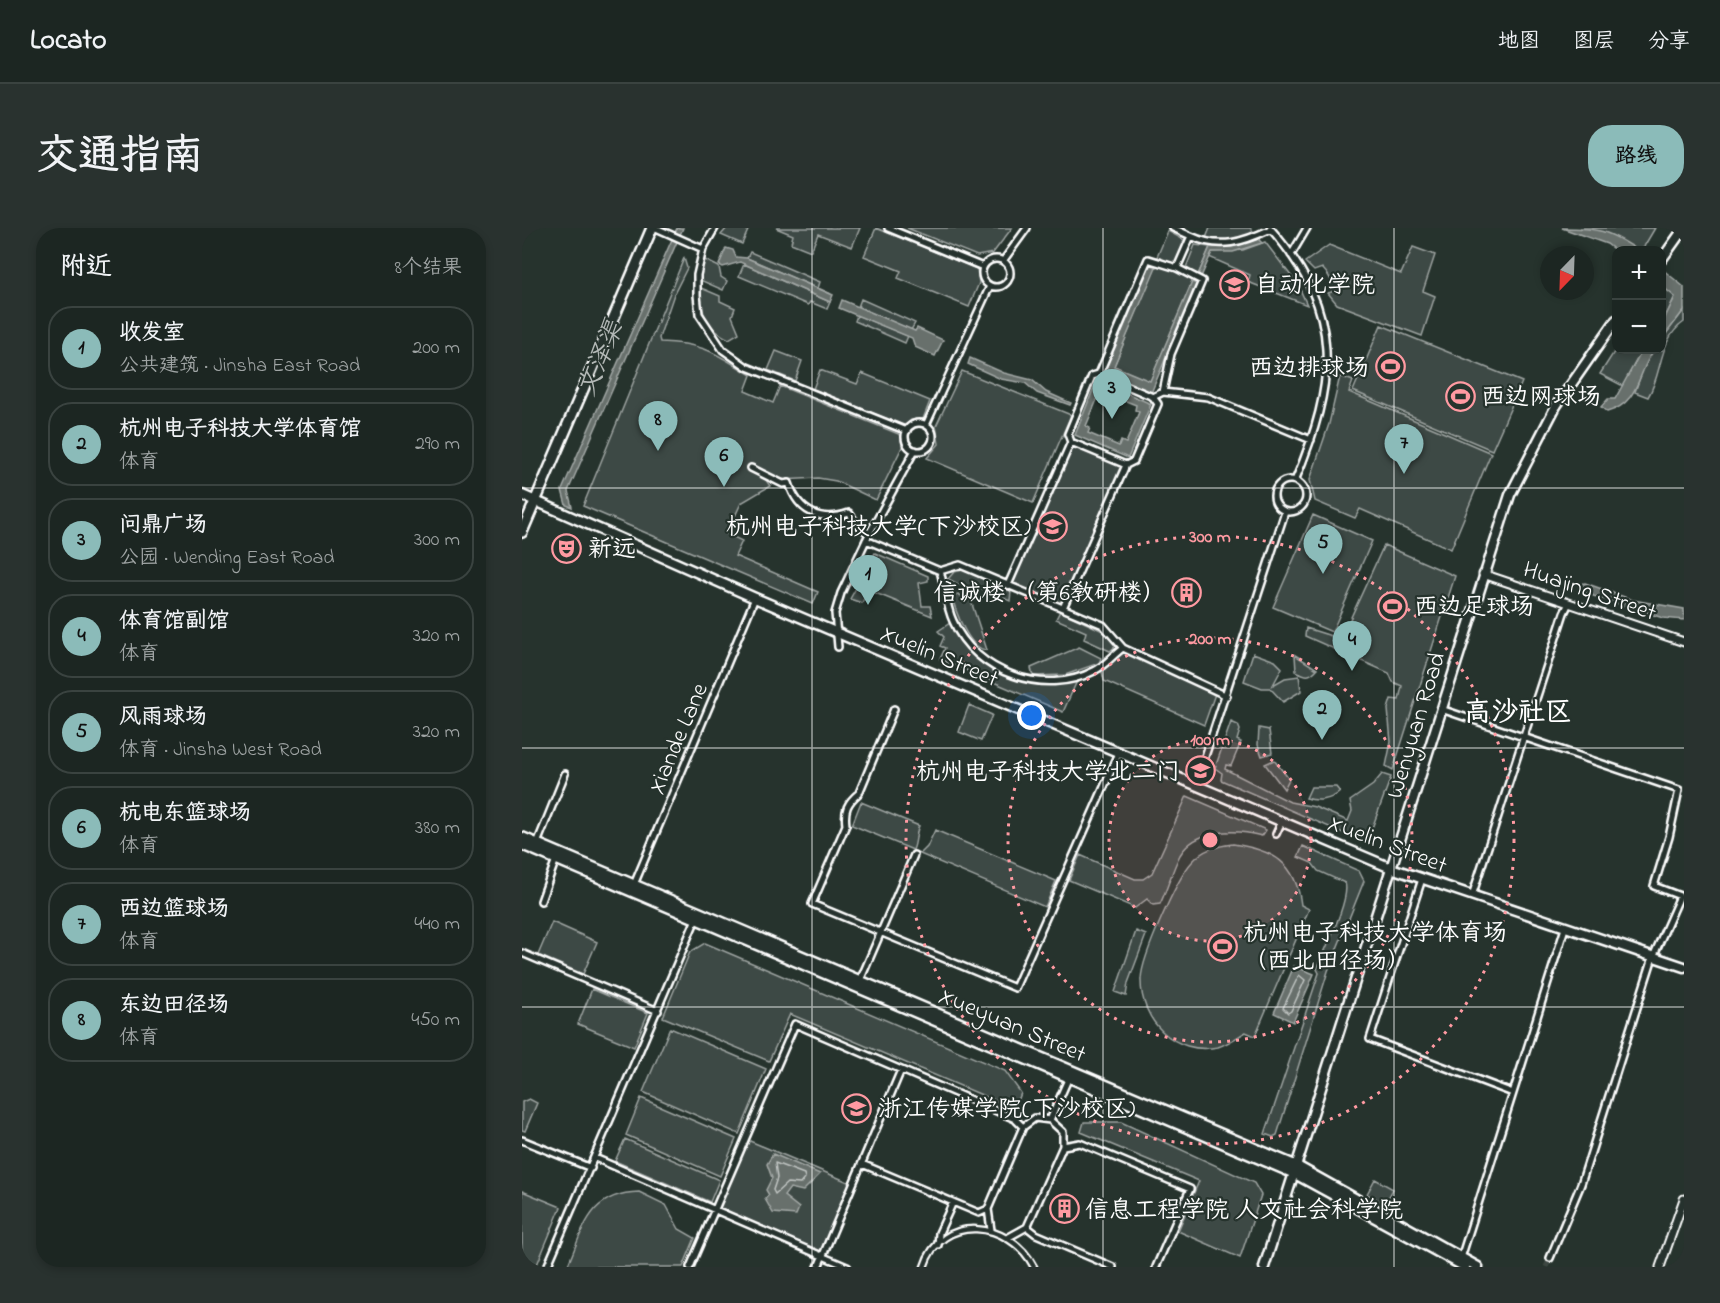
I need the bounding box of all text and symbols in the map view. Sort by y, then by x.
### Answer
text: Locato [30,21,106,62]
text: 地图 [1498,27,1540,57]
text: 图层 [1573,27,1615,57]
text: 分享 [1648,27,1690,57]
button: 路线 [1588,125,1684,187]
text: 交通指南 [36,127,204,188]
north arrow [1540,246,1594,300]
map controls [1612,246,1666,354]
button: + [1612,246,1666,300]
text: 附近 [60,249,112,287]
text: 8个结果 [395,254,462,283]
school or university icon: 自动化学院 [1218,268,1250,300]
place label: 自动化学院 [1255,269,1375,304]
button: − [1612,300,1666,354]
water label: 文泽渠 [569,314,635,403]
text: 收发室 [119,318,185,350]
text: 1 [78,334,85,363]
text: 200 m [412,334,460,363]
sports icon: 西边排球场 [1374,351,1406,383]
text: 公共建筑 · Jinsha East Road [119,352,360,381]
place label: 西边排球场 [1249,352,1369,387]
pin: 3 [1092,370,1132,419]
sports icon: 西边网球场 [1444,380,1476,412]
place label: 西边网球场 [1481,381,1601,416]
pin: 8 [638,402,678,451]
text: 杭州电子科技大学体育馆 [119,414,361,446]
pin: 7 [1384,424,1424,474]
text: 2 [77,430,86,459]
text: 290 m [415,430,460,459]
pin: 6 [704,438,744,487]
text: 体育 [119,448,159,477]
text: 问鼎广场 [119,510,207,542]
school or university icon: 杭州电子科技大学(下沙校区) [1036,510,1068,542]
place label: 杭州电子科技大学(下沙校区) [726,511,1031,546]
pin: 5 [1304,524,1342,574]
text: 300 m [1188,525,1231,551]
text: 3 [77,526,86,555]
text: 300 m [414,526,460,555]
theatre icon: 新远 [551,532,583,564]
place label: 新远 [588,533,636,568]
text: 公园 · Wending East Road [119,544,335,573]
street label: Huajing Street [1518,553,1661,632]
pin: 1 [848,556,888,605]
building icon: 信诚楼 （第6教研楼） [1171,576,1203,608]
place label: 信诚楼 （第6教研楼） [933,577,1166,612]
sports icon: 西边足球场 [1377,590,1409,622]
place label: 西边足球场 [1414,591,1534,626]
text: 体育馆副馆 [119,606,229,638]
street label: Xuelin Street [875,617,1003,698]
text: 4 [77,622,86,651]
text: 320 m [413,622,460,651]
pin: 4 [1332,622,1372,671]
text: 200 m [1188,627,1232,653]
text: 体育 [119,640,159,669]
street label: Wenyuan Road [1379,648,1457,803]
street label: Xiande Lane [640,678,718,800]
pin: 2 [1302,690,1342,740]
district label: 高沙社区 [1464,694,1572,733]
your location [1017,701,1046,730]
text: 风雨球场 [119,702,207,734]
text: 5 [76,718,87,747]
text: 320 m [413,718,460,747]
text: 100 m [1190,728,1230,754]
text: 体育 · Jinsha West Road [119,736,322,765]
school or university icon: 杭州电子科技大学北二门 [1185,755,1217,787]
place label: 杭州电子科技大学北二门 [916,756,1180,791]
text: 杭电东篮球场 [119,798,251,830]
street label: Xuelin Street [1323,807,1452,884]
text: 6 [77,814,86,843]
text: 380 m [415,814,460,843]
centre of rings [1200,830,1220,850]
text: 体育 [119,832,159,861]
text: 西边篮球场 [119,894,229,926]
text: 7 [77,910,86,939]
text: 440 m [414,910,460,939]
place label: 杭州电子科技大学体育场 （西北田径场） [1243,917,1507,980]
text: 体育 [119,928,159,957]
sports icon: 杭州电子科技大学体育场 （西北田径场） [1206,930,1238,962]
street label: Xueyuan Street [933,980,1091,1074]
text: 东边田径场 [119,990,229,1022]
text: 8 [78,1006,85,1035]
text: 450 m [411,1006,460,1035]
text: 体育 [119,1024,159,1053]
school or university icon: 浙江传媒学院(下沙校区) [841,1092,873,1124]
place label: 浙江传媒学院(下沙校区) [878,1093,1135,1128]
building icon: 信息工程学院 人文社会科学院 [1048,1193,1080,1225]
place label: 信息工程学院 人文社会科学院 [1085,1194,1403,1229]

